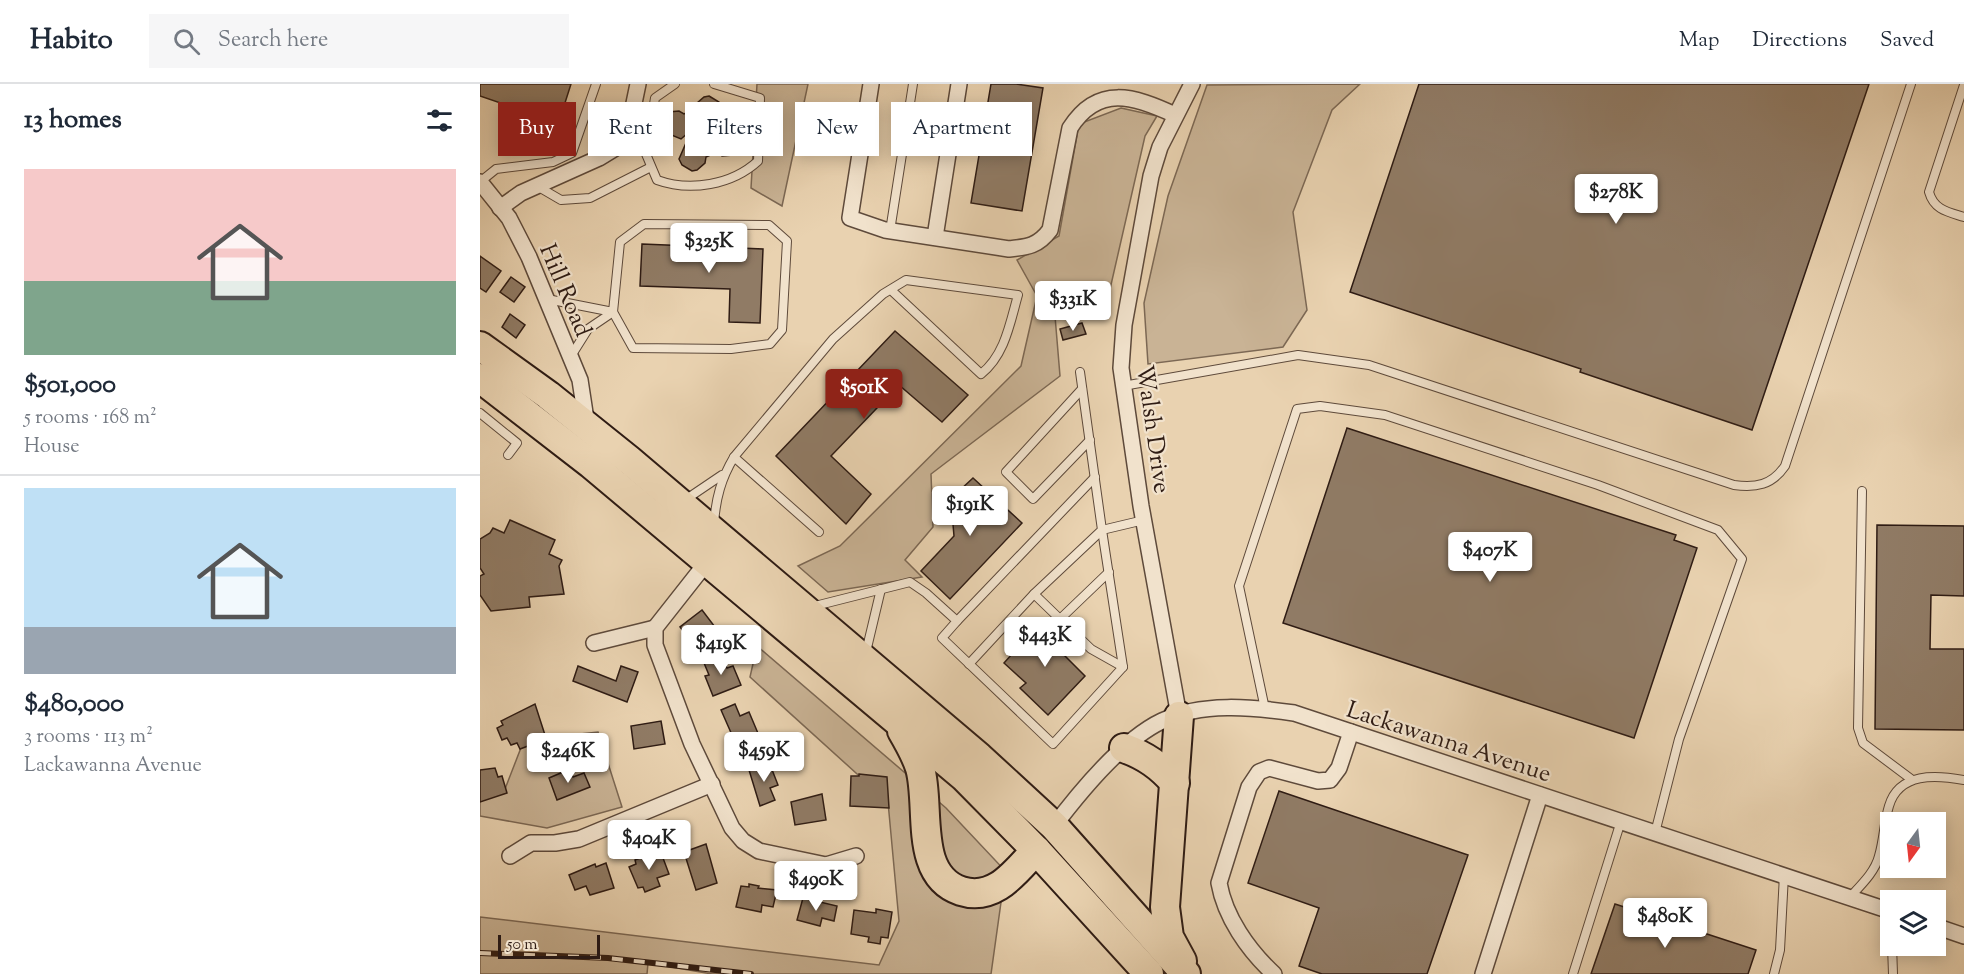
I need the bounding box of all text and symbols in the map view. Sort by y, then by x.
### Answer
search box [149,14,569,68]
text: Habito [30,21,113,61]
icon: search [170,25,203,58]
text: Search here [218,25,328,57]
text: Map [1679,26,1719,56]
text: Directions [1752,26,1847,56]
text: Saved [1880,26,1934,56]
text: 13 homes [24,102,122,139]
chip: Buy [498,102,576,156]
chip: Rent [588,102,673,156]
chip: Filters [685,102,783,156]
chip: New [795,102,879,156]
chip: Apartment [891,102,1032,156]
icon: filters [423,104,456,137]
pin: $278K [1574,174,1658,225]
text: $278K [1589,179,1643,208]
icon: home [186,208,294,316]
pin: $325K [667,223,751,274]
text: $325K [684,228,734,257]
street label: Hill Road [529,239,599,343]
pin: $331K [1031,281,1115,332]
text: $331K [1049,286,1097,315]
street label: Walsh Drive [1126,363,1178,496]
text: $501,000 [24,367,116,404]
pin: $501K [822,369,906,420]
text: $501K [839,374,889,403]
text: 5 rooms · 168 m² [24,404,157,433]
text: House [24,433,79,462]
pin: $191K [928,486,1012,537]
text: $191K [946,491,994,520]
icon: home [186,527,294,635]
pin: $407K [1448,532,1532,583]
text: $407K [1462,537,1518,566]
pin: $443K [1003,617,1087,668]
text: $443K [1018,622,1072,651]
pin: $419K [679,625,763,676]
text: $419K [695,630,747,659]
text: $480,000 [24,686,124,723]
street label: Lackawanna Avenue [1342,694,1555,792]
text: 3 rooms · 113 m² [24,723,153,752]
pin: $459K [722,732,806,783]
pin: $246K [526,733,610,784]
text: $459K [738,737,790,766]
text: $246K [541,738,595,767]
text: Lackawanna Avenue [24,752,202,781]
north arrow [1880,812,1946,878]
map controls [1880,812,1946,956]
pin: $404K [607,820,691,871]
text: $404K [622,825,676,854]
pin: $490K [774,861,858,912]
text: $490K [788,866,844,895]
button: layers [1880,890,1946,956]
pin: $480K [1623,898,1707,949]
text: $480K [1637,903,1693,932]
scale bar [498,932,600,960]
text: 50 m [507,934,538,957]

